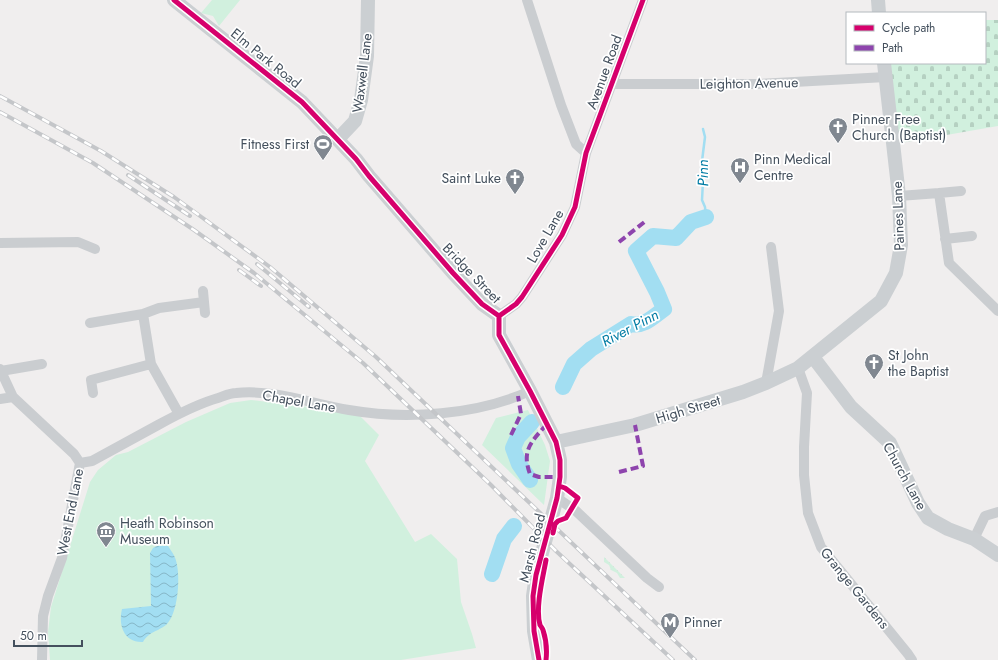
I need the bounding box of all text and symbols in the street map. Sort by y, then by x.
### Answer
legend [846,12,986,64]
text: Cycle path [882,19,935,37]
street label: Elm Park Road [227,23,305,93]
street label: Waxwell Lane [347,32,377,114]
street label: Avenue Road [581,32,627,112]
text: Path [882,39,903,57]
street label: Leighton Avenue [700,72,798,94]
place label: Pinner Free Church (Baptist) [852,109,946,145]
church icon: Pinner Free Church (Baptist) [827,116,849,144]
sports icon: Fitness First [312,133,334,161]
place label: Fitness First [241,134,310,154]
place label: Pinn Medical Centre [754,149,831,185]
hospital icon: Pinn Medical Centre [729,156,751,184]
water label: Pinn [692,159,714,187]
church icon: Saint Luke [504,167,526,195]
place label: Saint Luke [442,168,501,188]
street label: Paines Lane [887,181,909,251]
street label: Love Lane [522,206,568,266]
street label: Bridge Street [438,238,506,308]
water label: River Pinn [597,304,663,352]
place label: St John the Baptist [888,345,949,381]
church icon: St John the Baptist [863,352,885,380]
street label: Chapel Lane [261,385,337,417]
street label: High Street [653,390,723,428]
street label: Church Lane [878,438,932,514]
street label: West End Lane [52,467,88,557]
street label: Marsh Road [514,511,550,585]
place label: Heath Robinson Museum [120,513,214,549]
museum icon: Heath Robinson Museum [95,520,117,548]
street label: Grange Gardens [816,543,894,633]
metro station icon: Pinner [659,611,681,639]
place label: Pinner [684,612,722,632]
scale bar [14,622,82,648]
text: 50 m [20,627,47,645]

